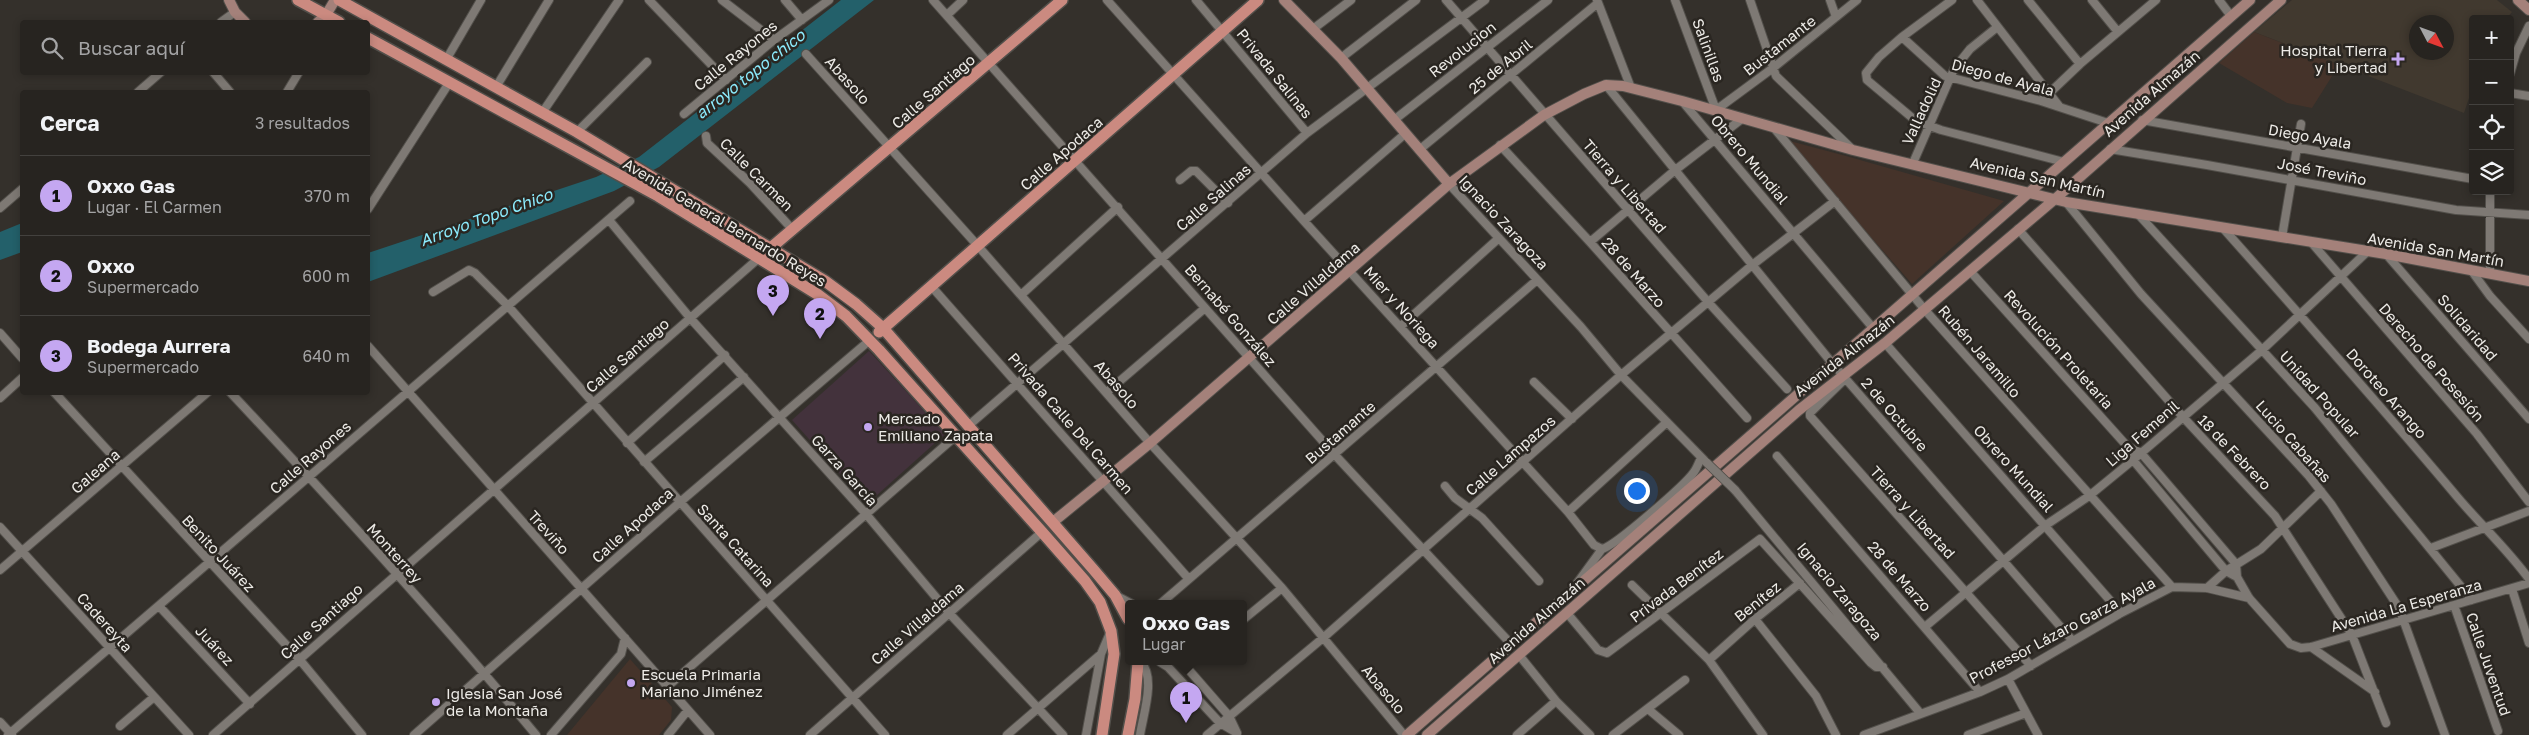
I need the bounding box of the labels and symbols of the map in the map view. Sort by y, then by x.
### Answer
street label: Bustamante [1739,11,1819,79]
north arrow [2409,15,2454,60]
street label: Calle Rayones [690,16,780,94]
street label: Salinillas [1689,16,1729,84]
street label: Revolucion [1425,17,1499,81]
water label: arroyo topo chico [691,24,810,123]
street label: Privada Salinas [1233,25,1317,121]
street label: 25 de Abril [1465,35,1536,97]
place label: Hospital Tierra y Libertad [2280,41,2387,76]
street label: Avenida Almazán [2099,46,2203,140]
street label: Calle Santiago [888,50,978,132]
street label: Abasolo [822,52,874,108]
marker: Hospital Tierra y Libertad [2391,52,2405,66]
street label: Diego de Ayala [1950,55,2056,99]
street label: Valladolid [1898,75,1944,147]
street label: Obrero Mundial [1707,111,1793,207]
street label: Calle Apodaca [1016,112,1106,194]
street label: Diego Ayala [2267,120,2353,152]
street label: Calle Carmen [717,134,797,214]
street label: Tierra y Libertad [1579,135,1671,237]
street label: Avenida San Martín [1969,153,2107,201]
street label: Avenida General Bernardo Reyes [620,154,830,290]
street label: José Treviño [2276,154,2368,188]
street label: Calle Salinas [1172,160,1254,234]
street label: Ignacio Zaragoza [1456,171,1552,273]
water label: Arroyo Topo Chico [417,183,556,250]
street label: Avenida San Martín [2366,228,2506,270]
street label: 28 de Marzo [1599,233,1669,311]
street label: Calle Villaldama [1263,238,1363,328]
street label: Bernabé González [1182,260,1281,370]
street label: Mier y Noriega [1361,262,1443,352]
pin: 3 [757,275,789,316]
street label: Revolución Proletaria [2001,286,2117,412]
street label: Solidaridad [2434,290,2502,364]
pin: 2 [804,298,836,339]
street label: Derecho de Posesión [2376,299,2488,425]
street label: Rubén Jaramillo [1935,301,2025,401]
street label: Avenida Almazán [1790,310,1898,400]
street label: Calle Santiago [582,314,672,396]
street label: Doroteo Arango [2343,344,2431,442]
street label: Unidad Popular [2276,347,2364,441]
street label: Privada Calle Del Carmen [1005,349,1137,497]
street label: Abasolo [1091,356,1143,412]
street label: 2 de Octubre [1858,373,1932,455]
street label: Bustamante [1301,396,1379,467]
street label: Liga Femenil [2102,396,2183,470]
street label: Lucio Cabañas [2252,396,2336,486]
place label: Mercado Emiliano Zapata [878,409,993,444]
street label: Calle Lampazos [1461,411,1559,499]
street label: 18 de Febrero [2195,411,2275,493]
street label: Calle Rayones [266,417,354,497]
marker: Mercado Emiliano Zapata [862,421,874,433]
street label: Obrero Mundial [1970,421,2058,515]
street label: Garza García [808,430,882,510]
street label: Galeana [67,445,123,497]
street label: Tierra y Libertad [1867,462,1959,562]
your location [1624,478,1650,504]
street label: Calle Apodaca [588,484,676,566]
street label: Santa Catarina [694,500,778,590]
street label: Treviño [525,506,573,558]
street label: Benito Juárez [179,511,259,595]
street label: Monterrey [364,519,427,587]
street label: 28 de Marzo [1865,537,1935,615]
street label: Ignacio Zaragoza [1794,538,1886,644]
street label: Privada Benítez [1626,544,1726,626]
street label: Avenida Almazán [1484,573,1588,667]
street label: Professor Lázaro Garza Ayala [1966,573,2158,687]
street label: Avenida La Esperanza [2328,575,2484,635]
street label: Benítez [1730,577,1784,625]
street label: Calle Villaldama [867,578,967,668]
street label: Calle Santiago [276,579,366,663]
street label: Cadereyta [74,588,136,656]
street label: Calle Juventud [2463,610,2515,718]
street label: Juárez [192,621,238,669]
street label: Abasolo [1358,661,1410,717]
place label: Escuela Primaria Mariano Jiménez [641,665,763,700]
marker: Escuela Primaria Mariano Jiménez [625,677,637,689]
pin: 1 [1170,682,1202,723]
place label: Iglesia San José de la Montaña [446,684,563,719]
marker: Iglesia San José de la Montaña [430,696,442,708]

